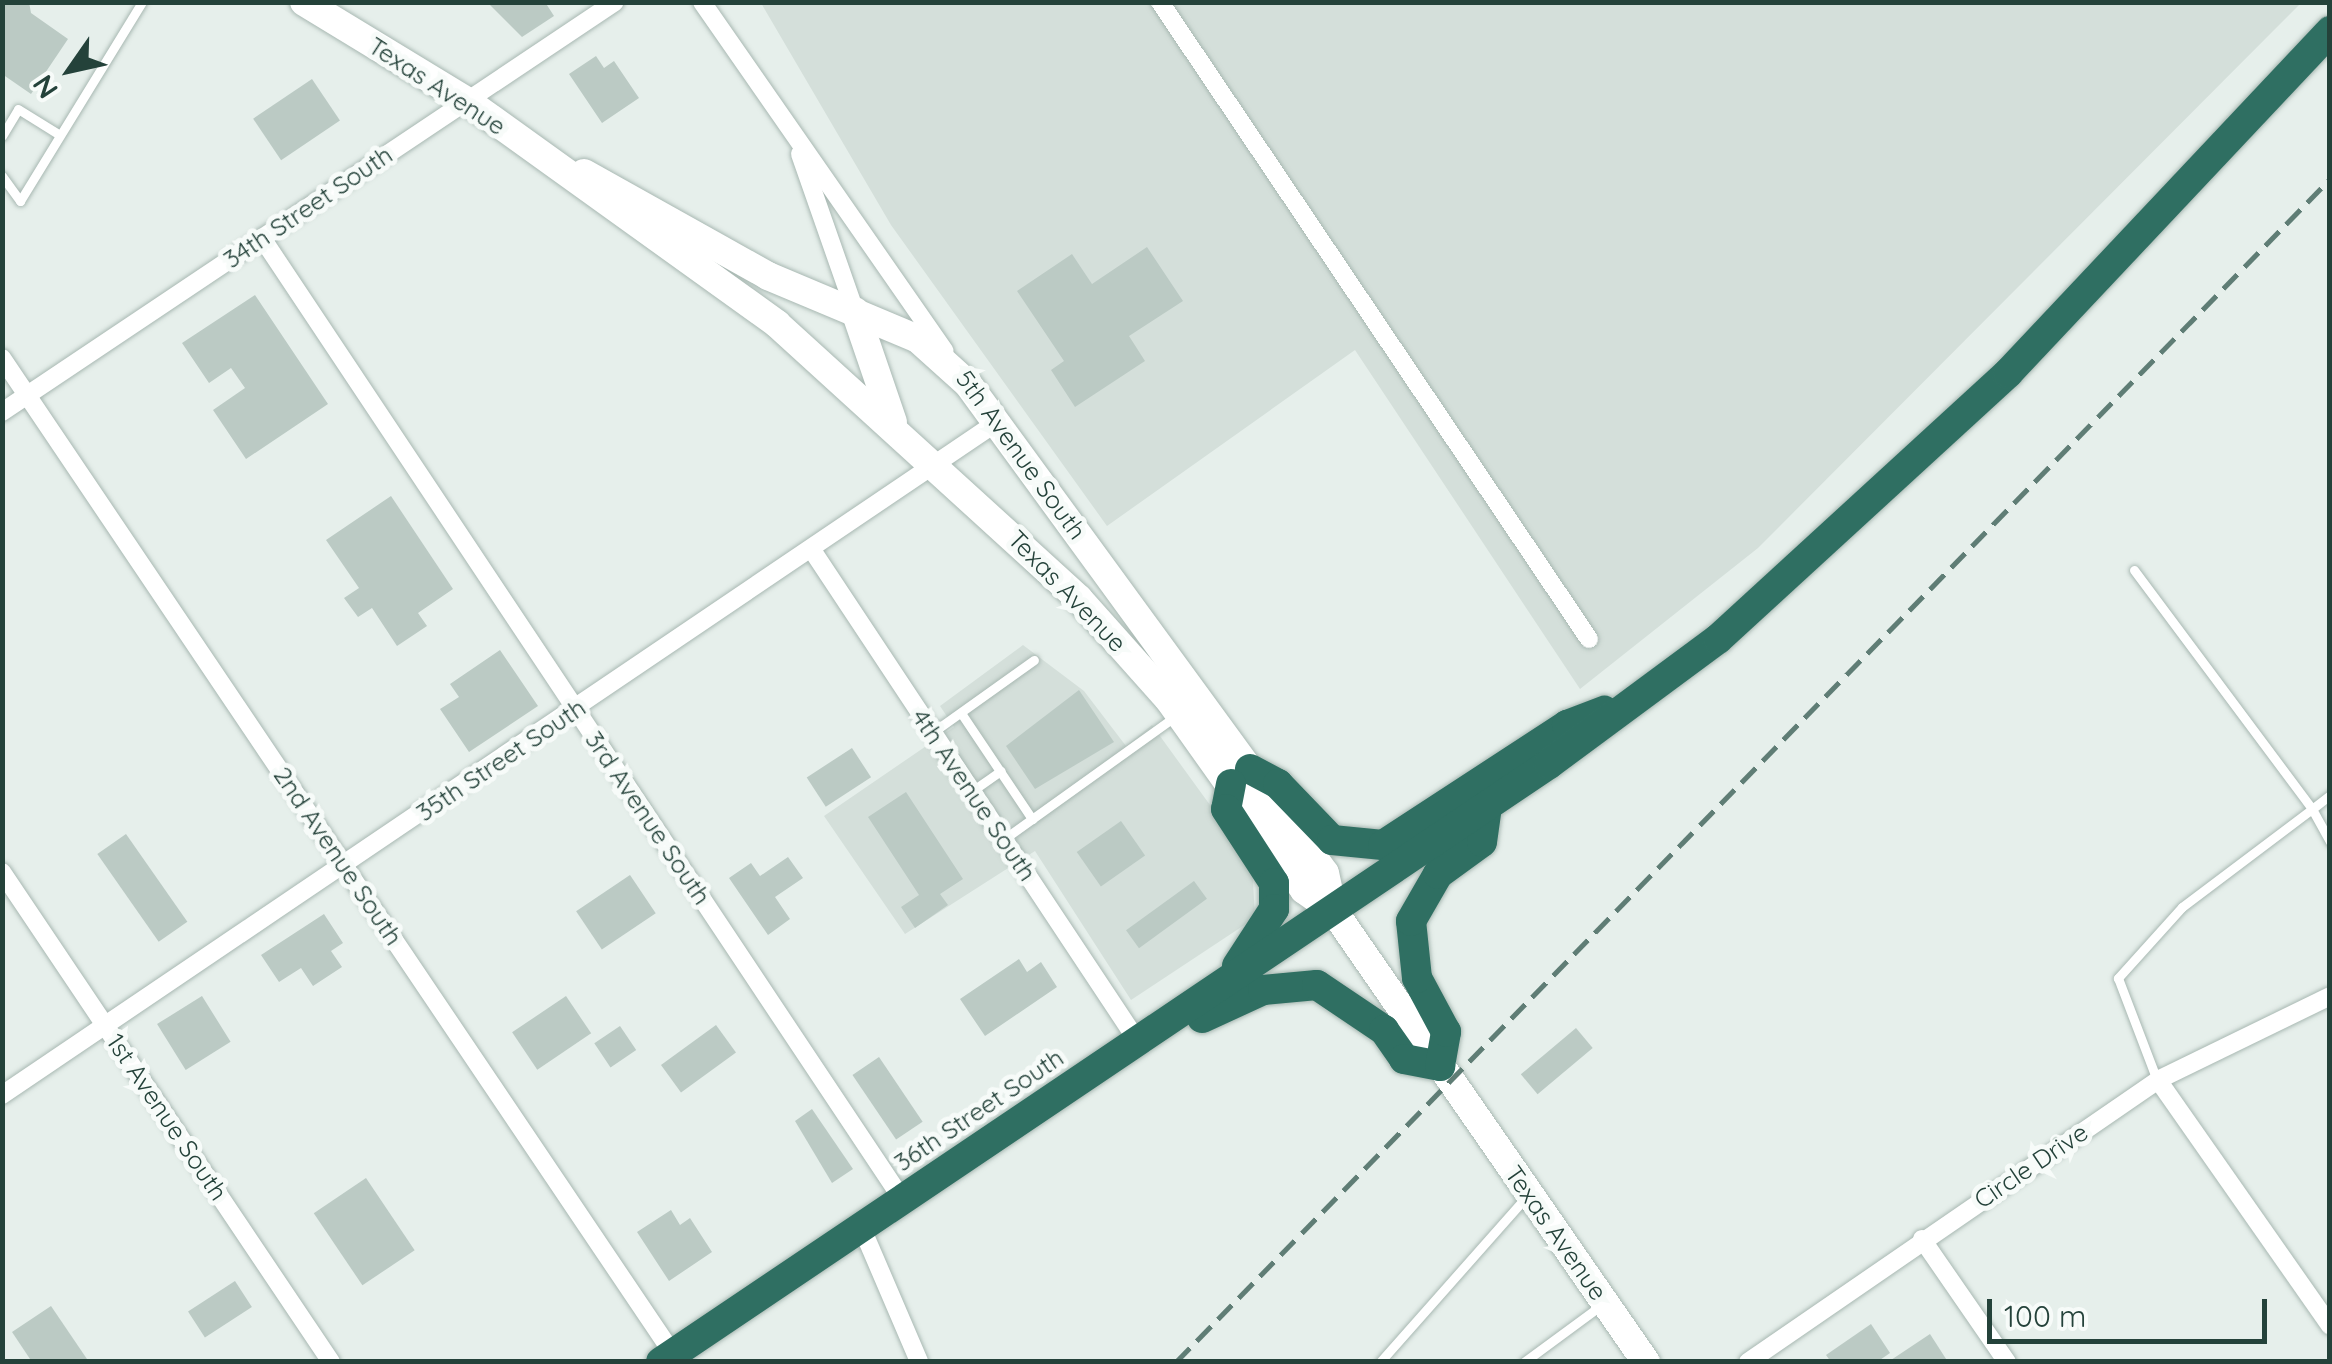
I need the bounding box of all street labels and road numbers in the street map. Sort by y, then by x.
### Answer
street label: Texas Avenue [363,31,511,141]
street label: 34th Street South [218,139,398,275]
street label: 5th Avenue South [950,365,1092,545]
street label: Texas Avenue [1002,524,1132,658]
street label: 35th Street South [411,692,591,828]
street label: 4th Avenue South [905,703,1043,887]
street label: 3rd Avenue South [579,726,717,910]
street label: 2nd Avenue South [267,761,409,951]
street label: 1st Avenue South [100,1028,234,1206]
street label: 36th Street South [889,1042,1069,1178]
street label: Circle Drive [1969,1117,2093,1215]
street label: Texas Avenue [1499,1160,1613,1306]

